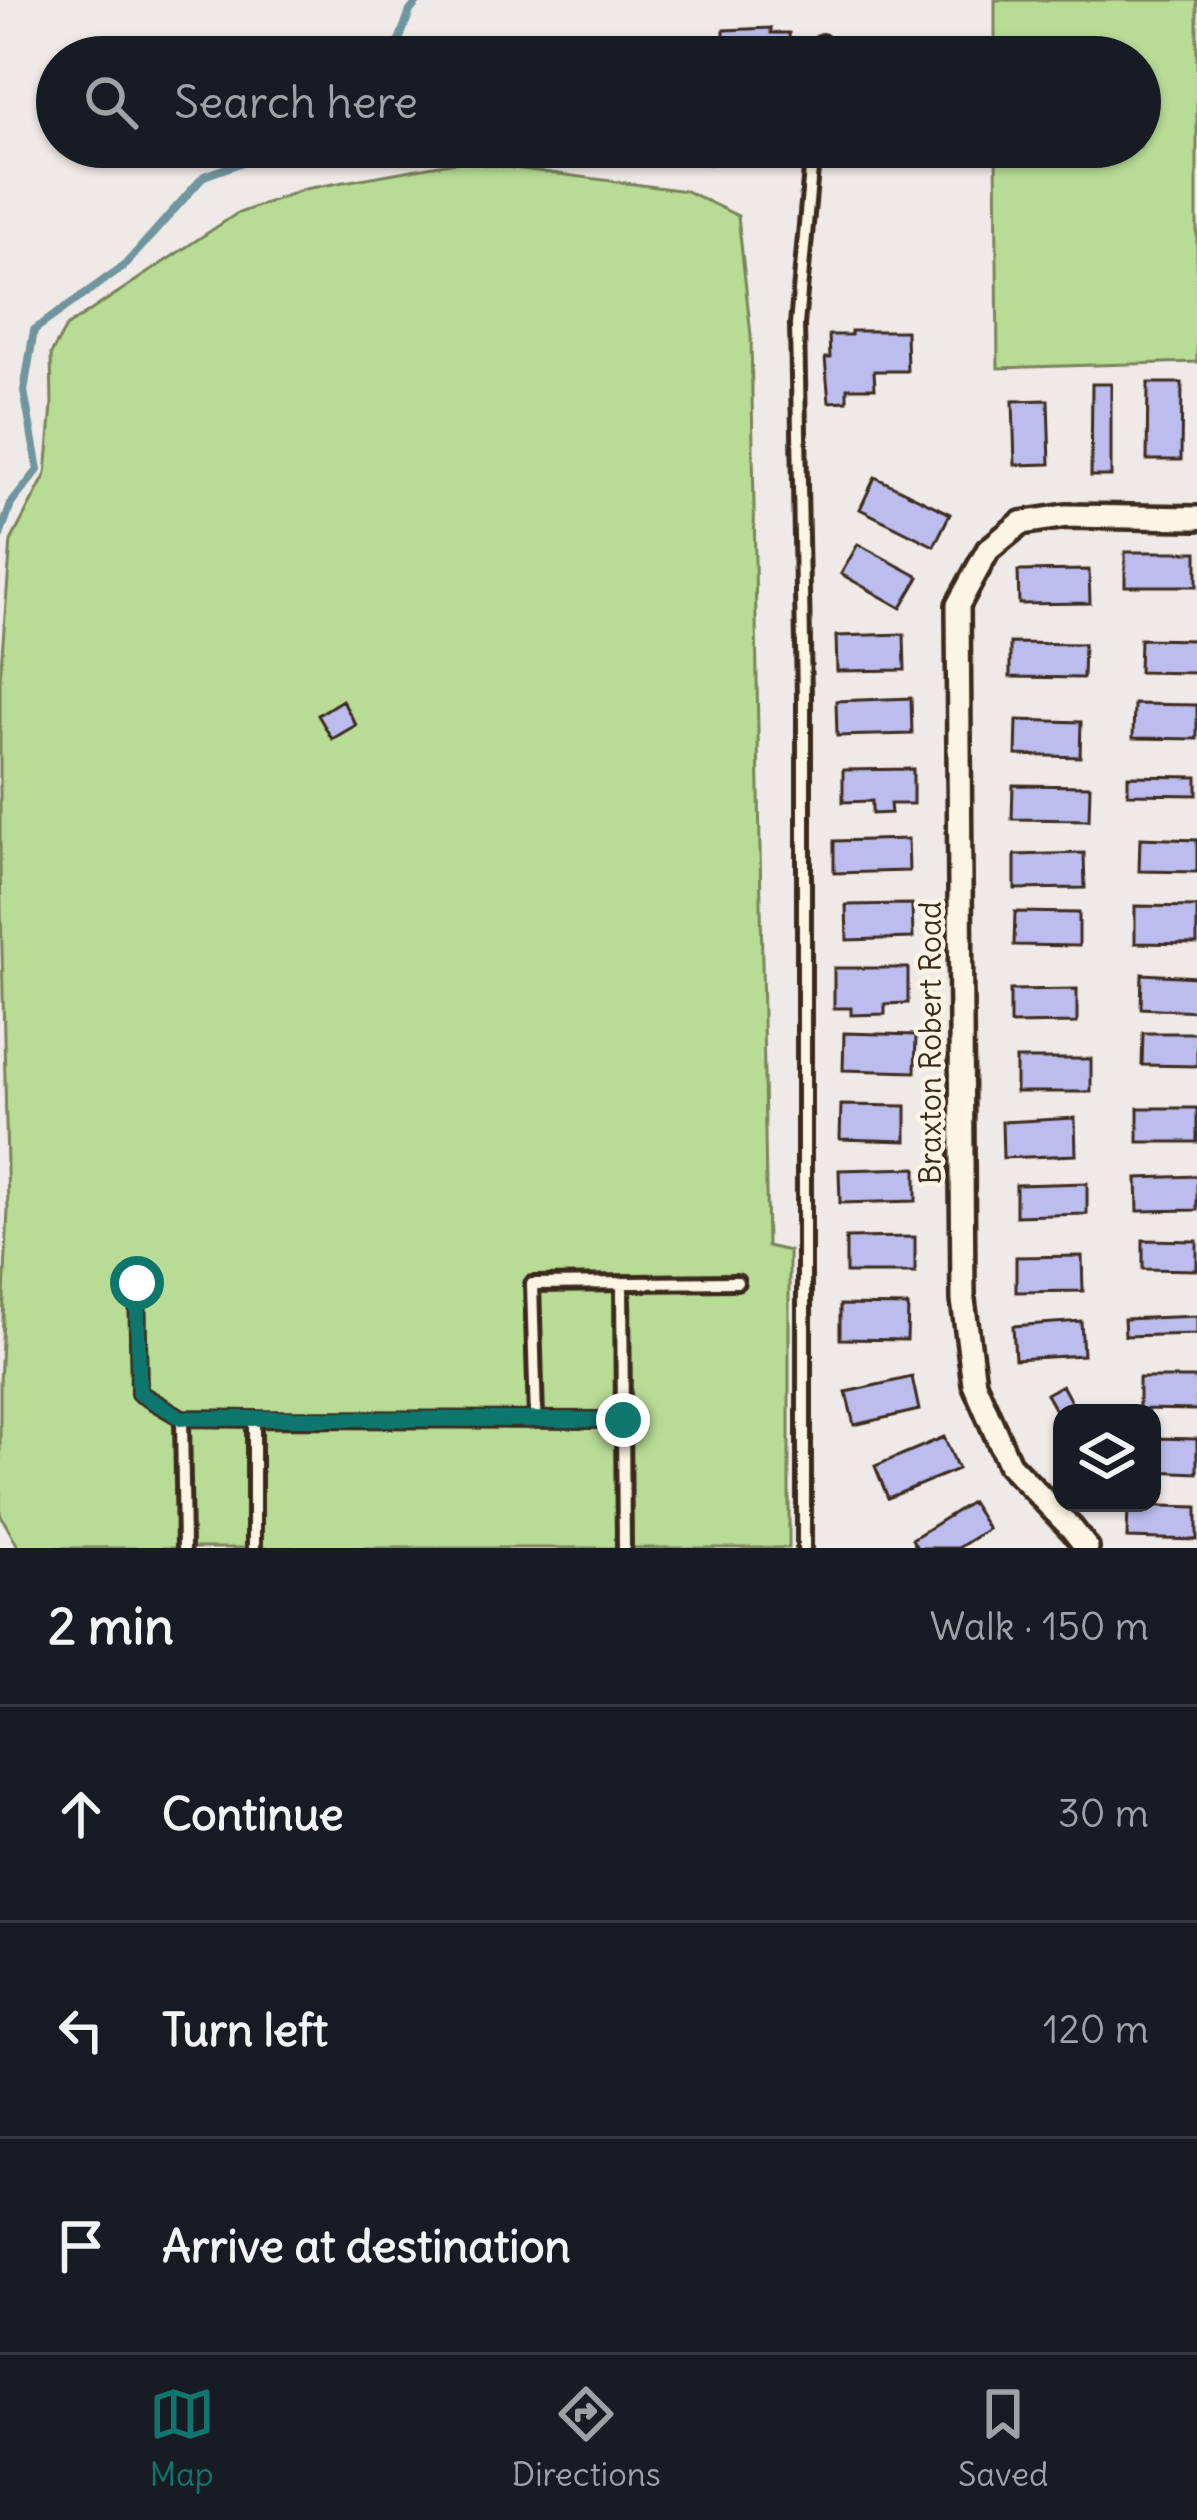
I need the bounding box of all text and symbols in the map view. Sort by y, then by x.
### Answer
search box [36,36,1161,168]
icon: search [78,69,144,135]
text: Search here [174,74,418,130]
street label: Braxton Robert Road [911,901,949,1185]
route start [110,1256,164,1310]
route end [596,1393,650,1447]
map controls [1053,1404,1161,1512]
button: layers [1053,1404,1161,1512]
text: 2 min [48,1594,174,1658]
text: Walk · 150 m [930,1602,1149,1651]
icon: ahead [48,1781,114,1847]
text: Continue [162,1786,344,1842]
text: 30 m [1058,1789,1149,1838]
icon: left [48,1997,114,2063]
text: Turn left [162,2002,328,2058]
text: 120 m [1043,2005,1149,2054]
icon: arrive [48,2213,114,2279]
text: Arrive at destination [162,2218,571,2274]
tab: Map [149,2381,215,2495]
tab: Directions [512,2381,661,2495]
tab: Saved [958,2381,1048,2495]

